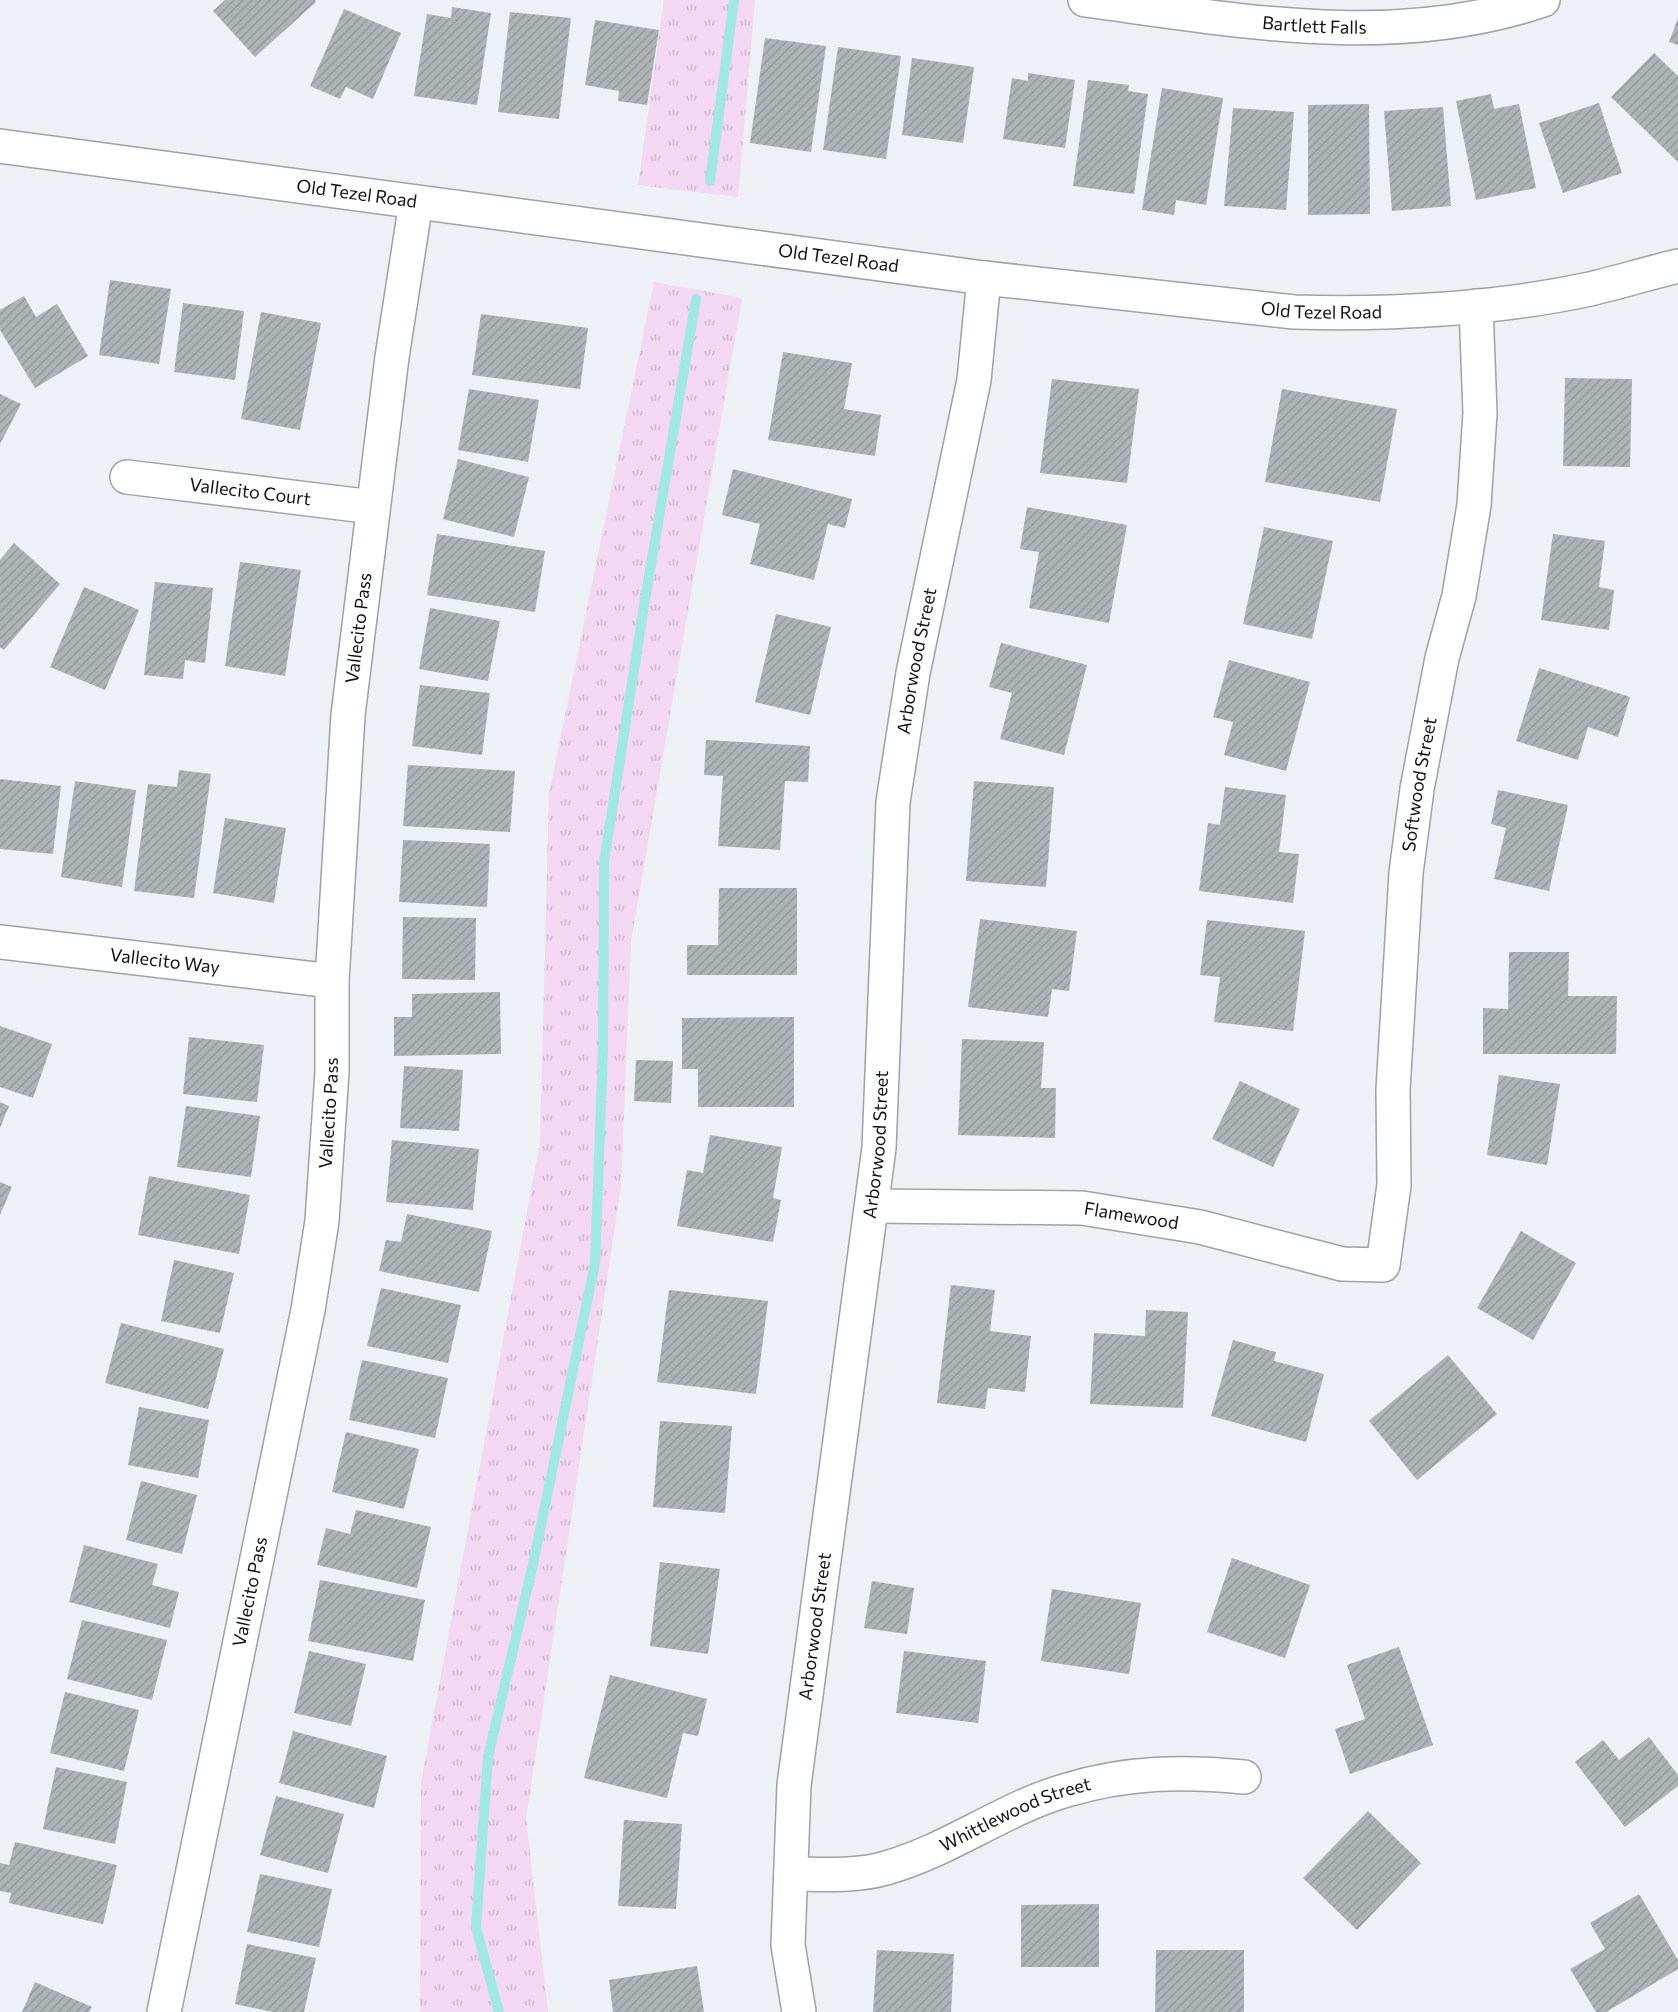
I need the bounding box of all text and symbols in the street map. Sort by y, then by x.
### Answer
street label: Bartlett Falls [1261,11,1367,38]
street label: Old Tezel Road [295,174,419,212]
street label: Old Tezel Road [777,239,900,276]
street label: Old Tezel Road [1260,296,1382,323]
street label: Vallecito Court [188,473,312,509]
street label: Vallecito Pass [340,571,375,685]
street label: Arborwood Street [892,586,940,736]
street label: Softwood Street [1397,715,1440,853]
street label: Vallecito Way [109,943,221,978]
street label: Vallecito Pass [314,1057,342,1169]
street label: Arborwood Street [858,1070,892,1220]
street label: Flamewood [1083,1197,1180,1233]
street label: Vallecito Pass [227,1535,271,1648]
street label: Arborwood Street [793,1551,835,1701]
street label: Whittlewood Street [936,1772,1093,1856]

